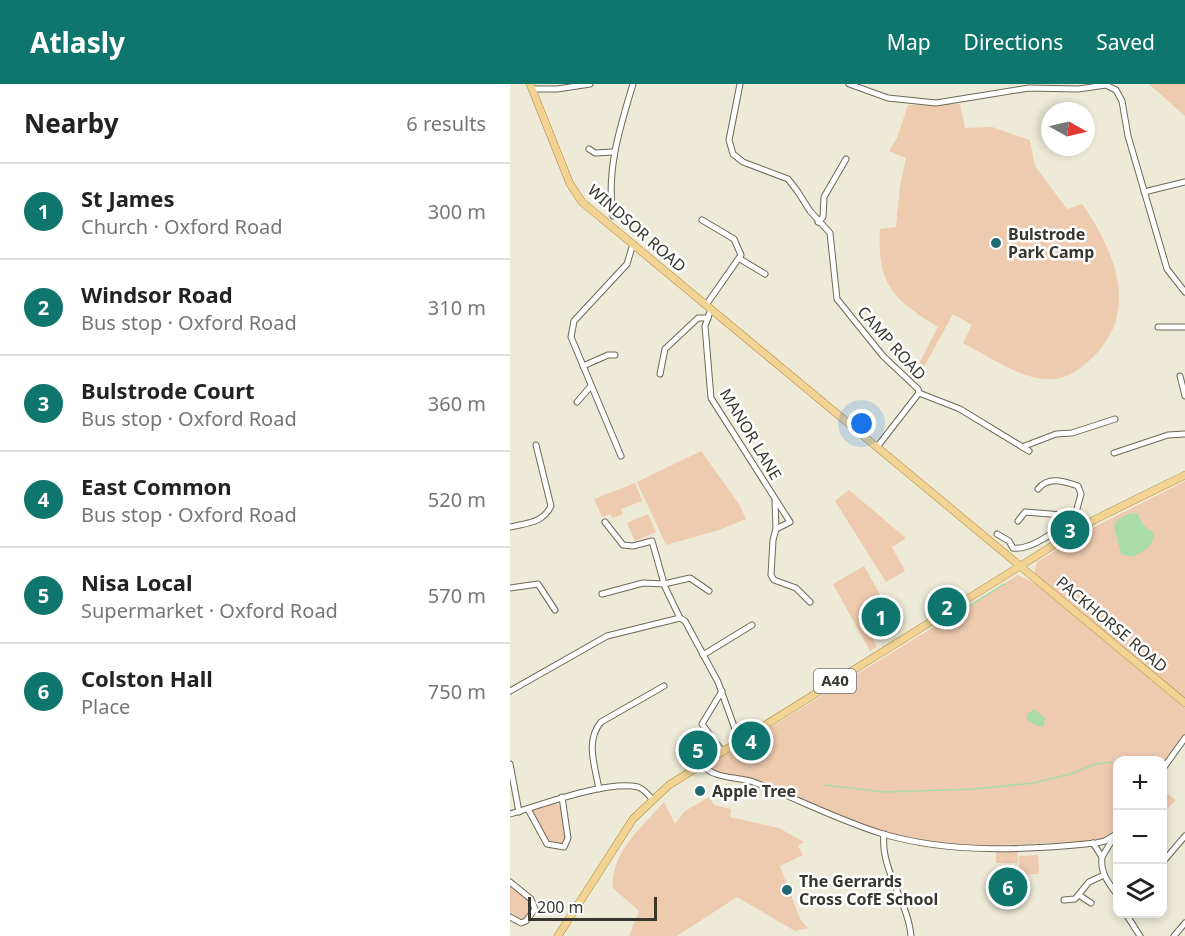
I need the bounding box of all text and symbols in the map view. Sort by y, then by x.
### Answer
text: Atlasly [30,23,125,61]
text: Map [887,28,931,56]
text: Directions [964,28,1063,56]
text: Saved [1096,28,1155,56]
north arrow [1041,102,1095,156]
text: Nearby [24,105,119,141]
text: 6 results [406,110,486,137]
street label: WINDSOR ROAD [583,179,691,277]
text: St James [81,183,174,213]
text: 1 [38,198,49,225]
text: 300 m [428,198,486,225]
text: Church · Oxford Road [81,213,283,240]
place label: Bulstrode Park Camp [1008,223,1094,263]
marker: Bulstrode Park Camp [989,236,1003,250]
text: Windsor Road [81,279,233,309]
text: 2 [38,294,49,321]
text: 310 m [428,294,486,321]
street label: CAMP ROAD [853,301,931,385]
text: Bus stop · Oxford Road [81,309,297,336]
text: Bulstrode Court [81,375,255,405]
street label: MANOR LANE [715,384,787,484]
text: 3 [38,390,49,417]
text: 360 m [428,390,486,417]
text: Bus stop · Oxford Road [81,405,297,432]
your location [847,409,876,438]
text: East Common [81,471,232,501]
text: 4 [38,486,49,513]
text: 520 m [428,486,486,513]
text: Bus stop · Oxford Road [81,501,297,528]
pin: 3 [1050,508,1090,552]
text: Nisa Local [81,567,193,597]
street label: PACKHORSE ROAD [1052,571,1172,677]
text: 5 [38,582,49,609]
text: 570 m [428,582,486,609]
pin: 2 [928,584,966,630]
pin: 1 [862,594,901,640]
text: Supermarket · Oxford Road [81,597,338,624]
text: Colston Hall [81,663,213,693]
road number: A40 [814,669,856,693]
text: 6 [38,678,49,705]
text: 750 m [428,678,486,705]
text: Place [81,693,130,720]
pin: 4 [732,718,770,764]
pin: 5 [678,728,717,772]
map controls [1113,756,1167,918]
button: + [1113,756,1167,810]
place label: Apple Tree [712,780,796,802]
marker: Apple Tree [693,784,707,798]
button: − [1113,810,1167,864]
pin: 6 [988,864,1028,910]
button: layers [1113,864,1167,918]
place label: The Gerrards Cross CofE School [799,870,938,910]
marker: The Gerrards Cross CofE School [780,883,794,897]
scale bar [528,894,657,922]
text: 200 m [537,896,584,918]

